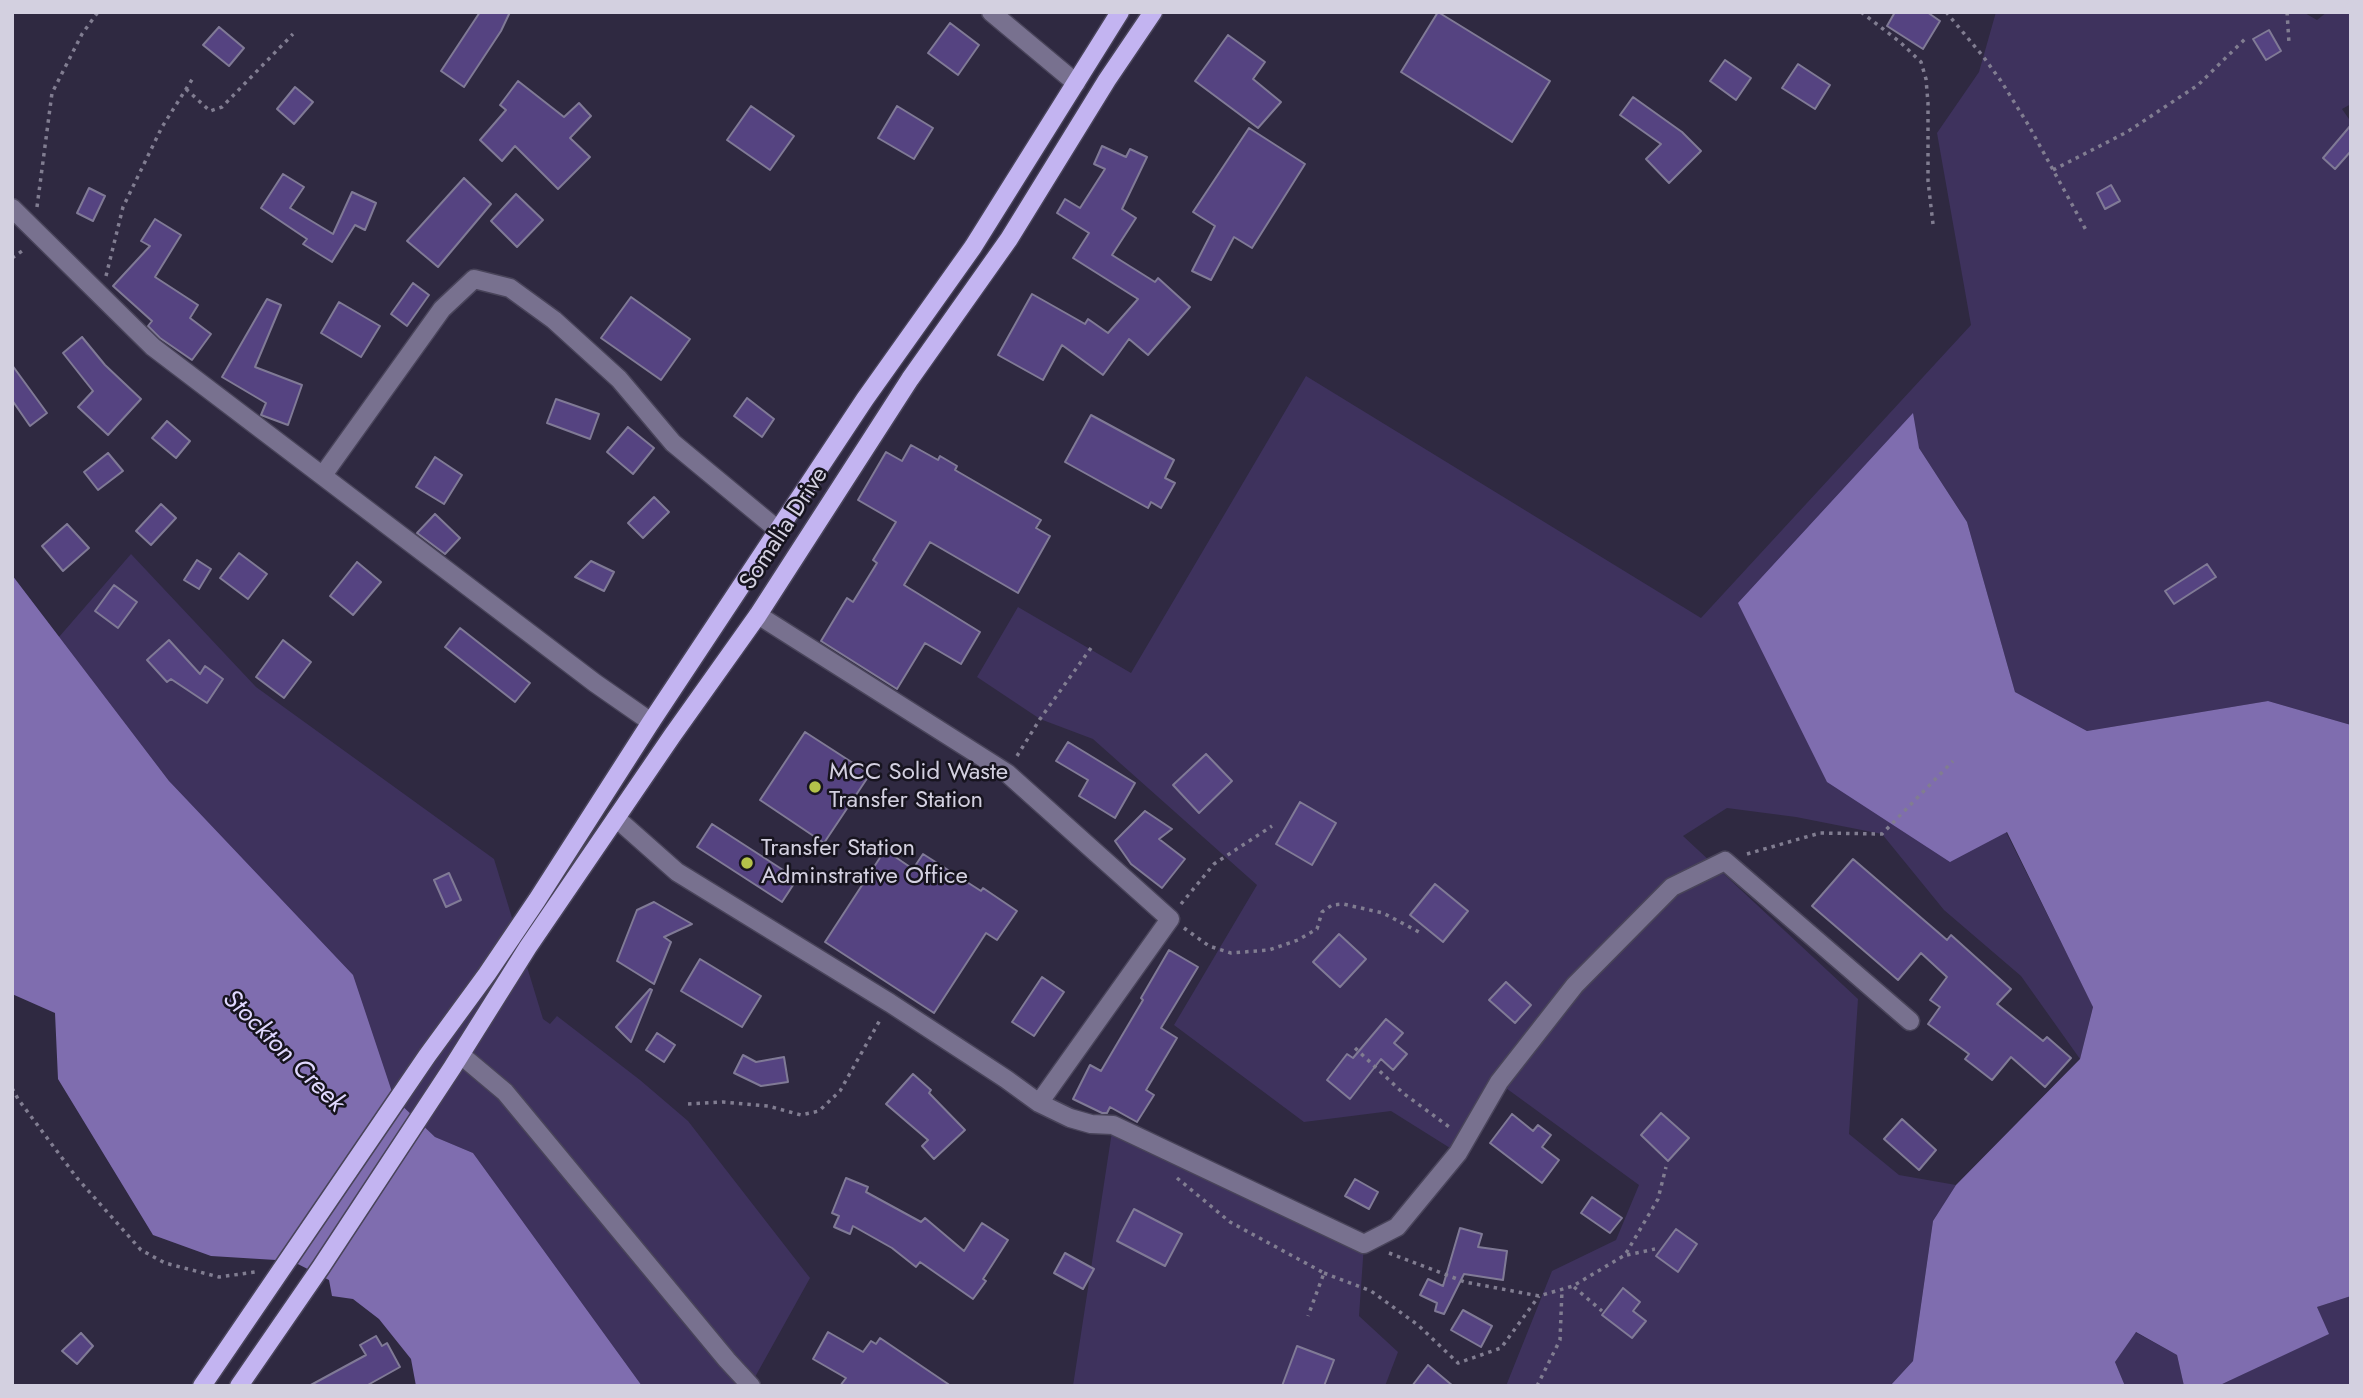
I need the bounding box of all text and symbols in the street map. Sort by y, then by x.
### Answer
street label: Somalia Drive [735,462,835,596]
place label: MCC Solid Waste Transfer Station [829,759,1008,815]
marker: MCC Solid Waste Transfer Station [807,779,823,795]
place label: Transfer Station Adminstrative Office [761,835,968,891]
marker: Transfer Station Adminstrative Office [739,855,755,871]
water label: Stockton Creek [215,984,351,1120]

